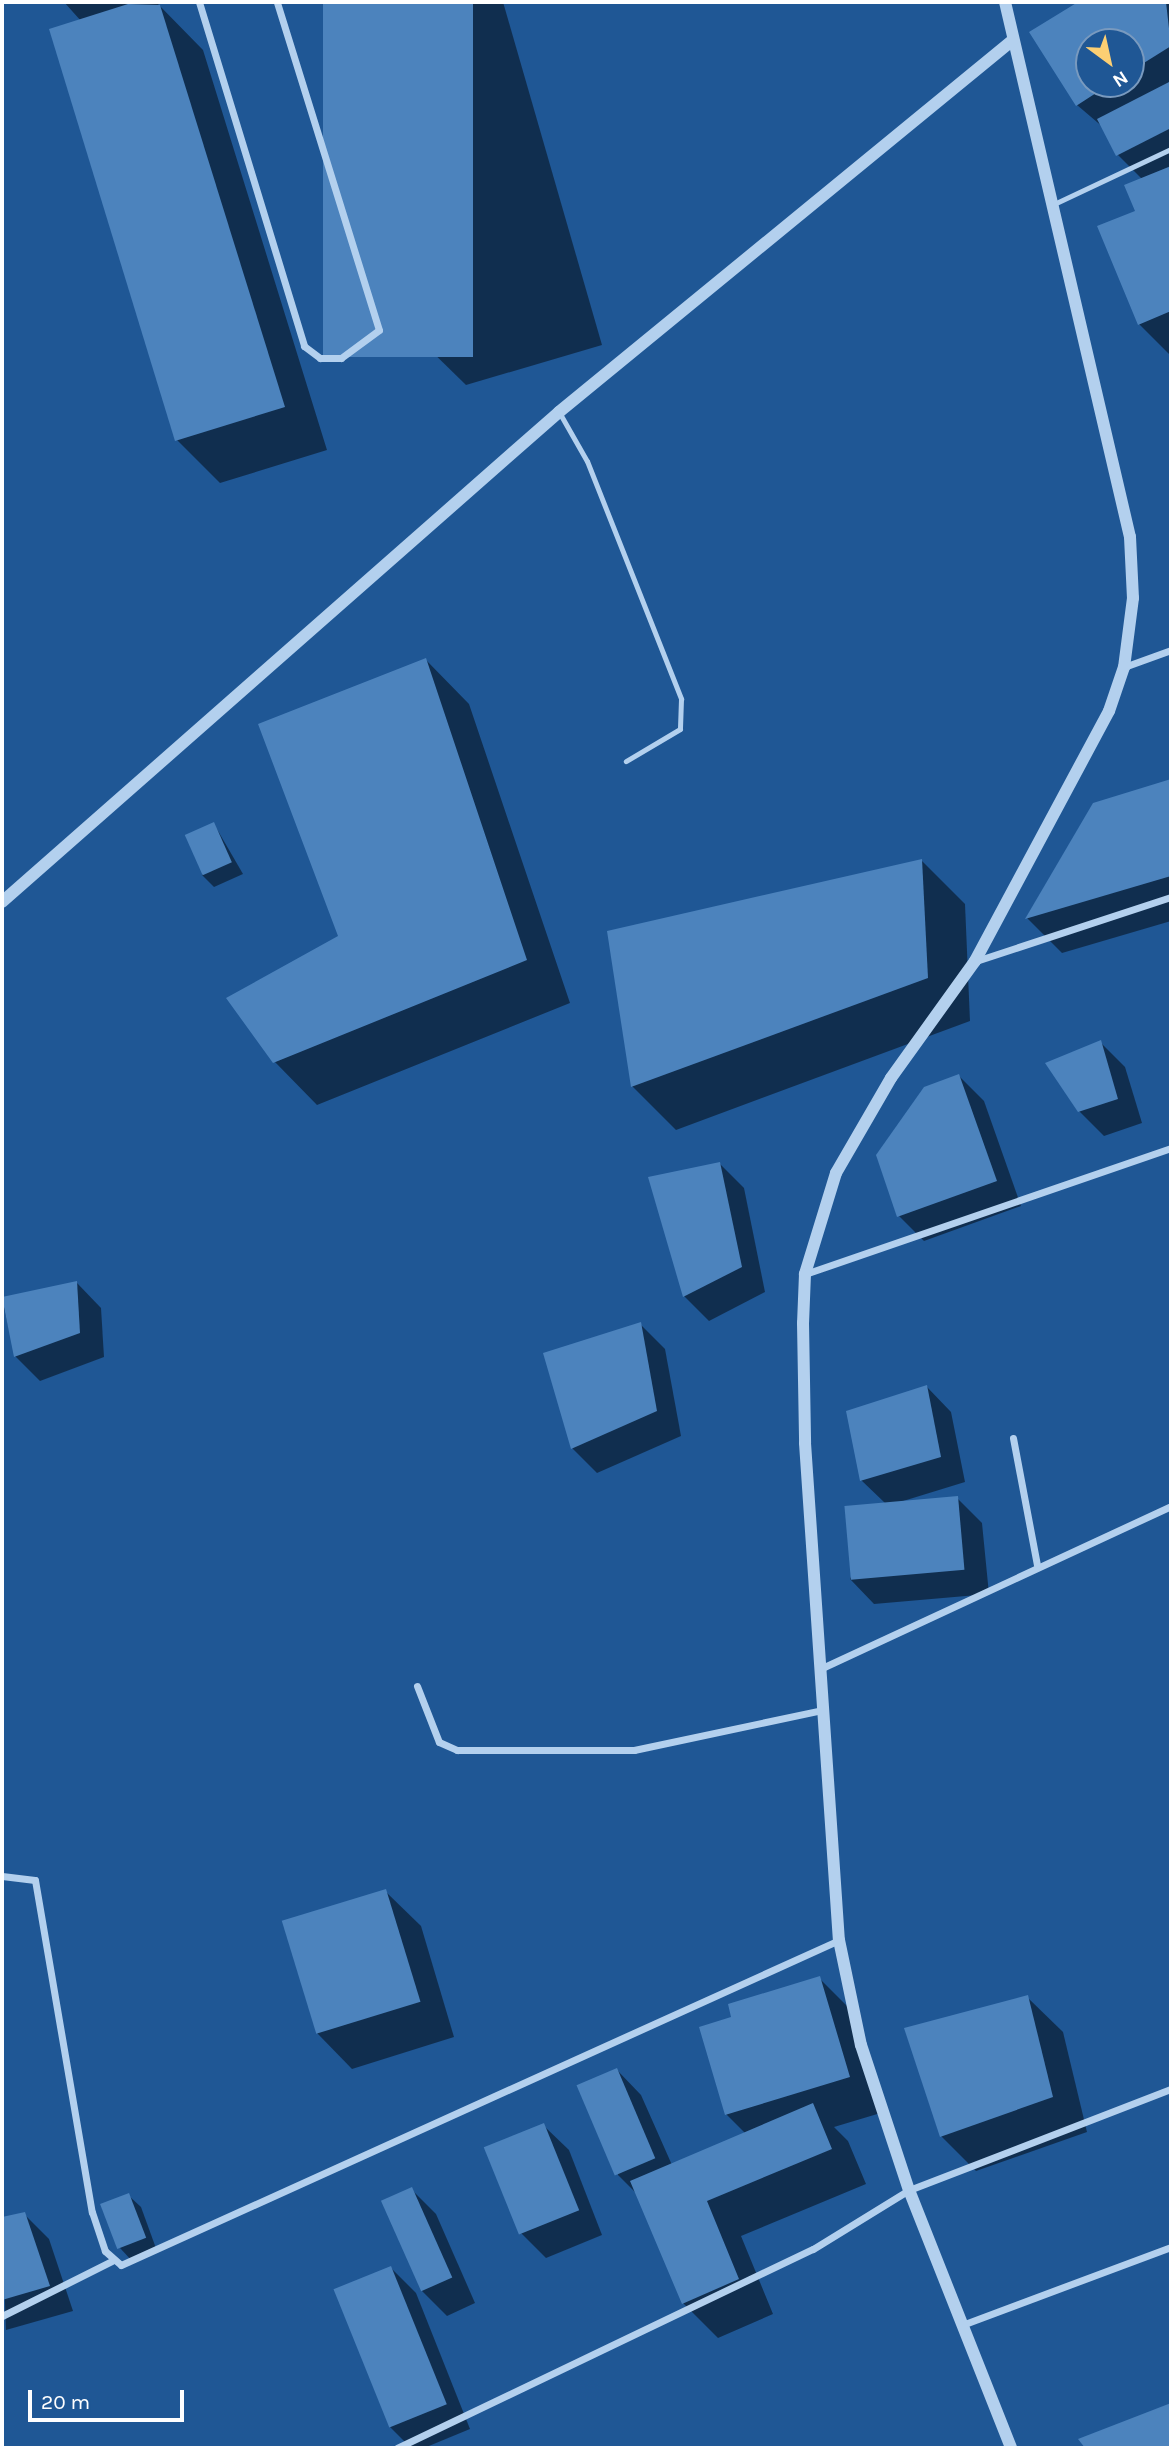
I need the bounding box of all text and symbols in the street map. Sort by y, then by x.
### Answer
north arrow [1075,28,1145,98]
text: N [1109,66,1132,92]
scale bar [32,2376,187,2420]
text: 20 m [41,2390,90,2414]

